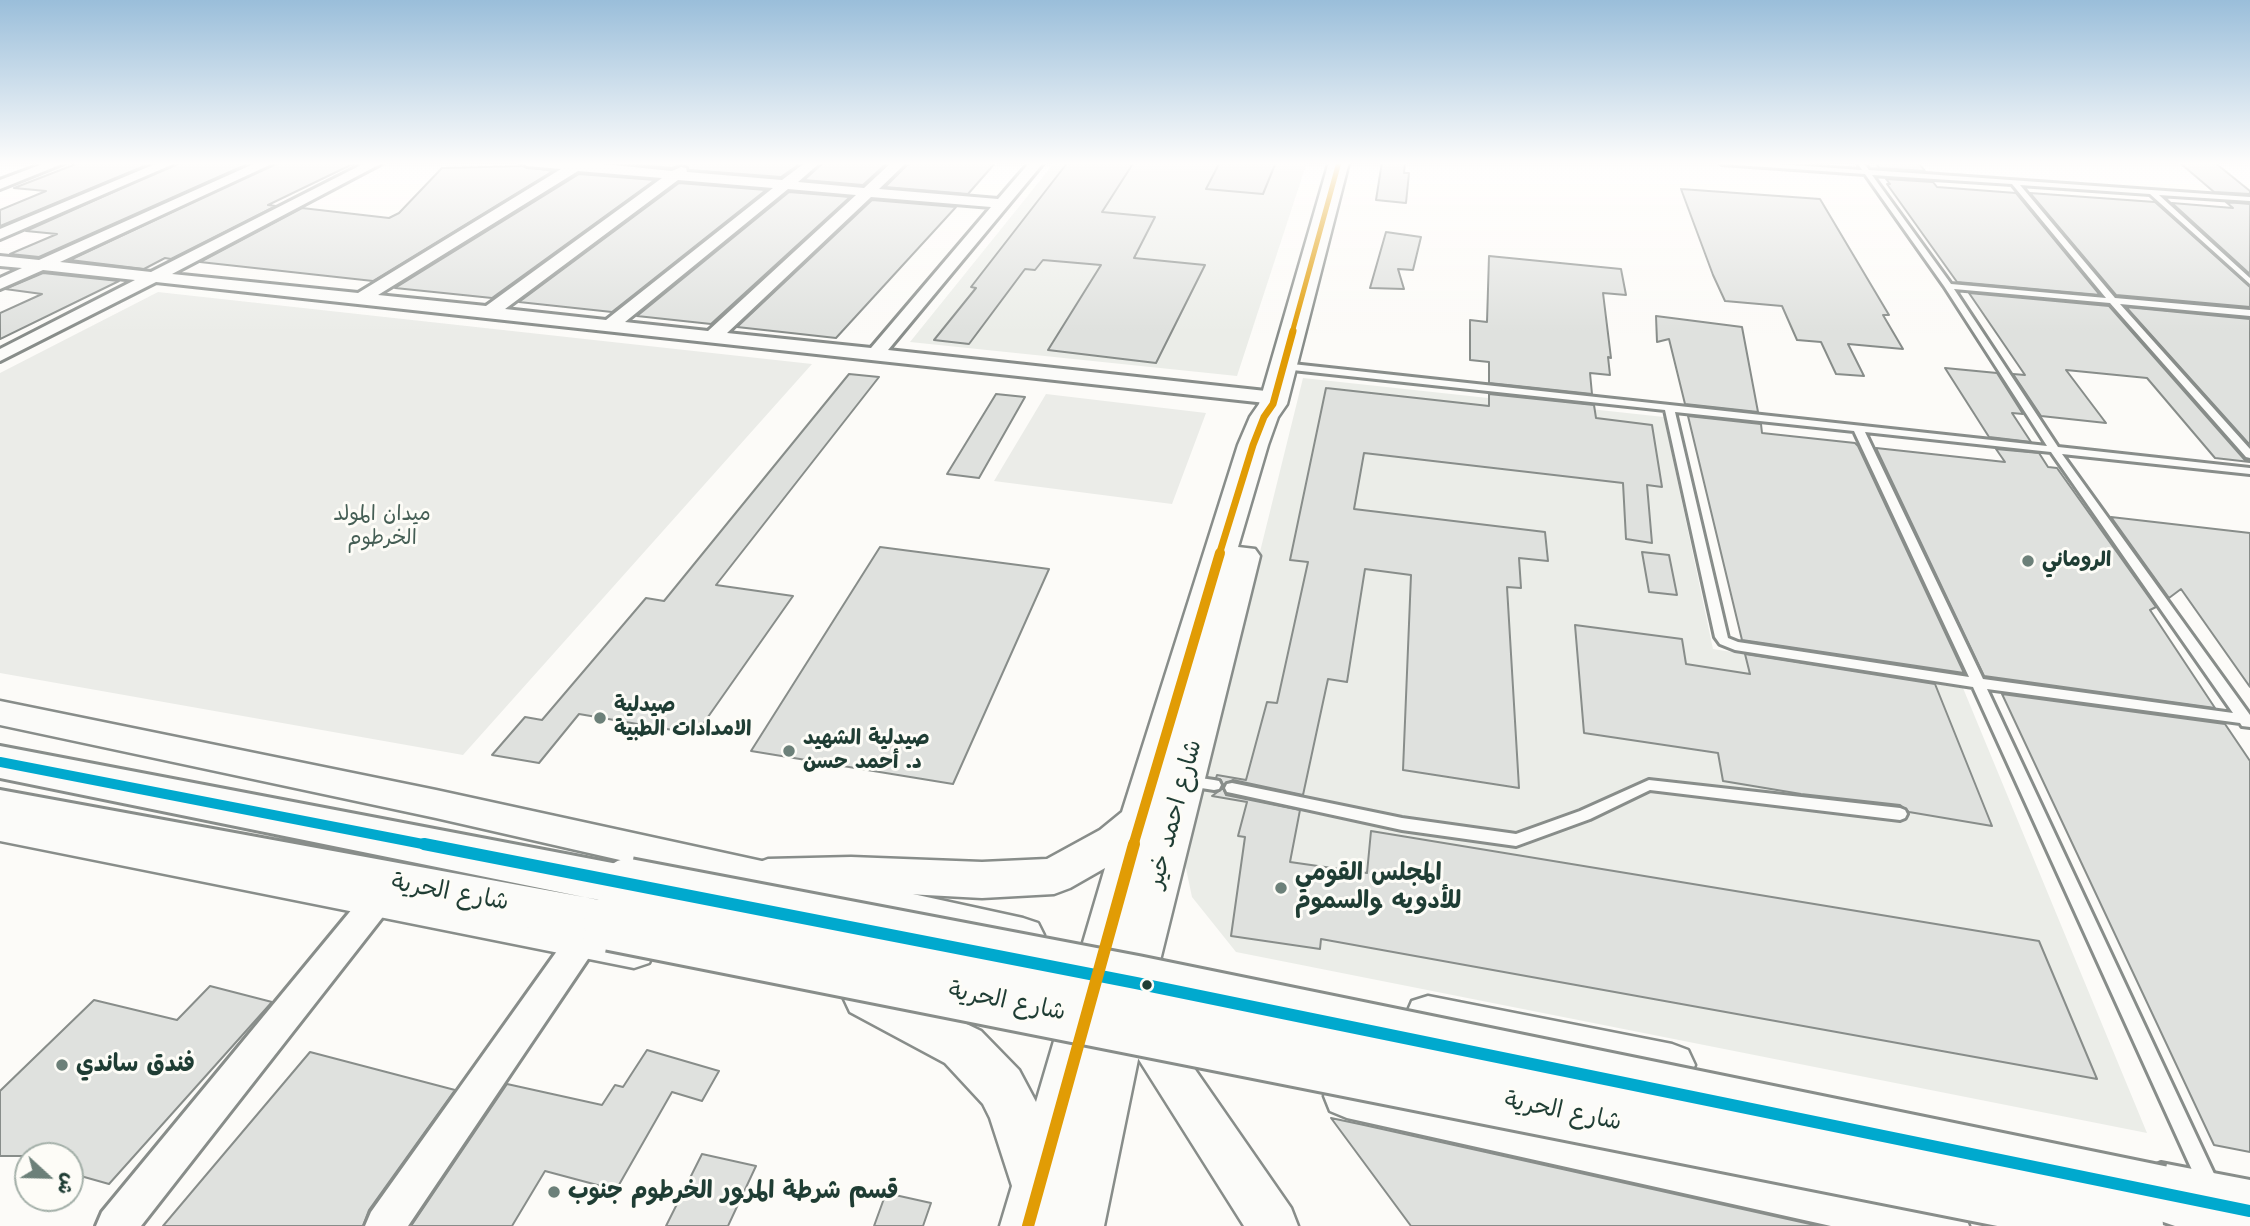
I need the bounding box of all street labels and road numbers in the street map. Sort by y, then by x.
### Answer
street label: شارع احمد خير [1141,737,1209,891]
street label: شارع الحرية [389,869,511,917]
street label: شارع الحرية [946,977,1068,1027]
street label: شارع الحرية [1502,1087,1624,1137]

